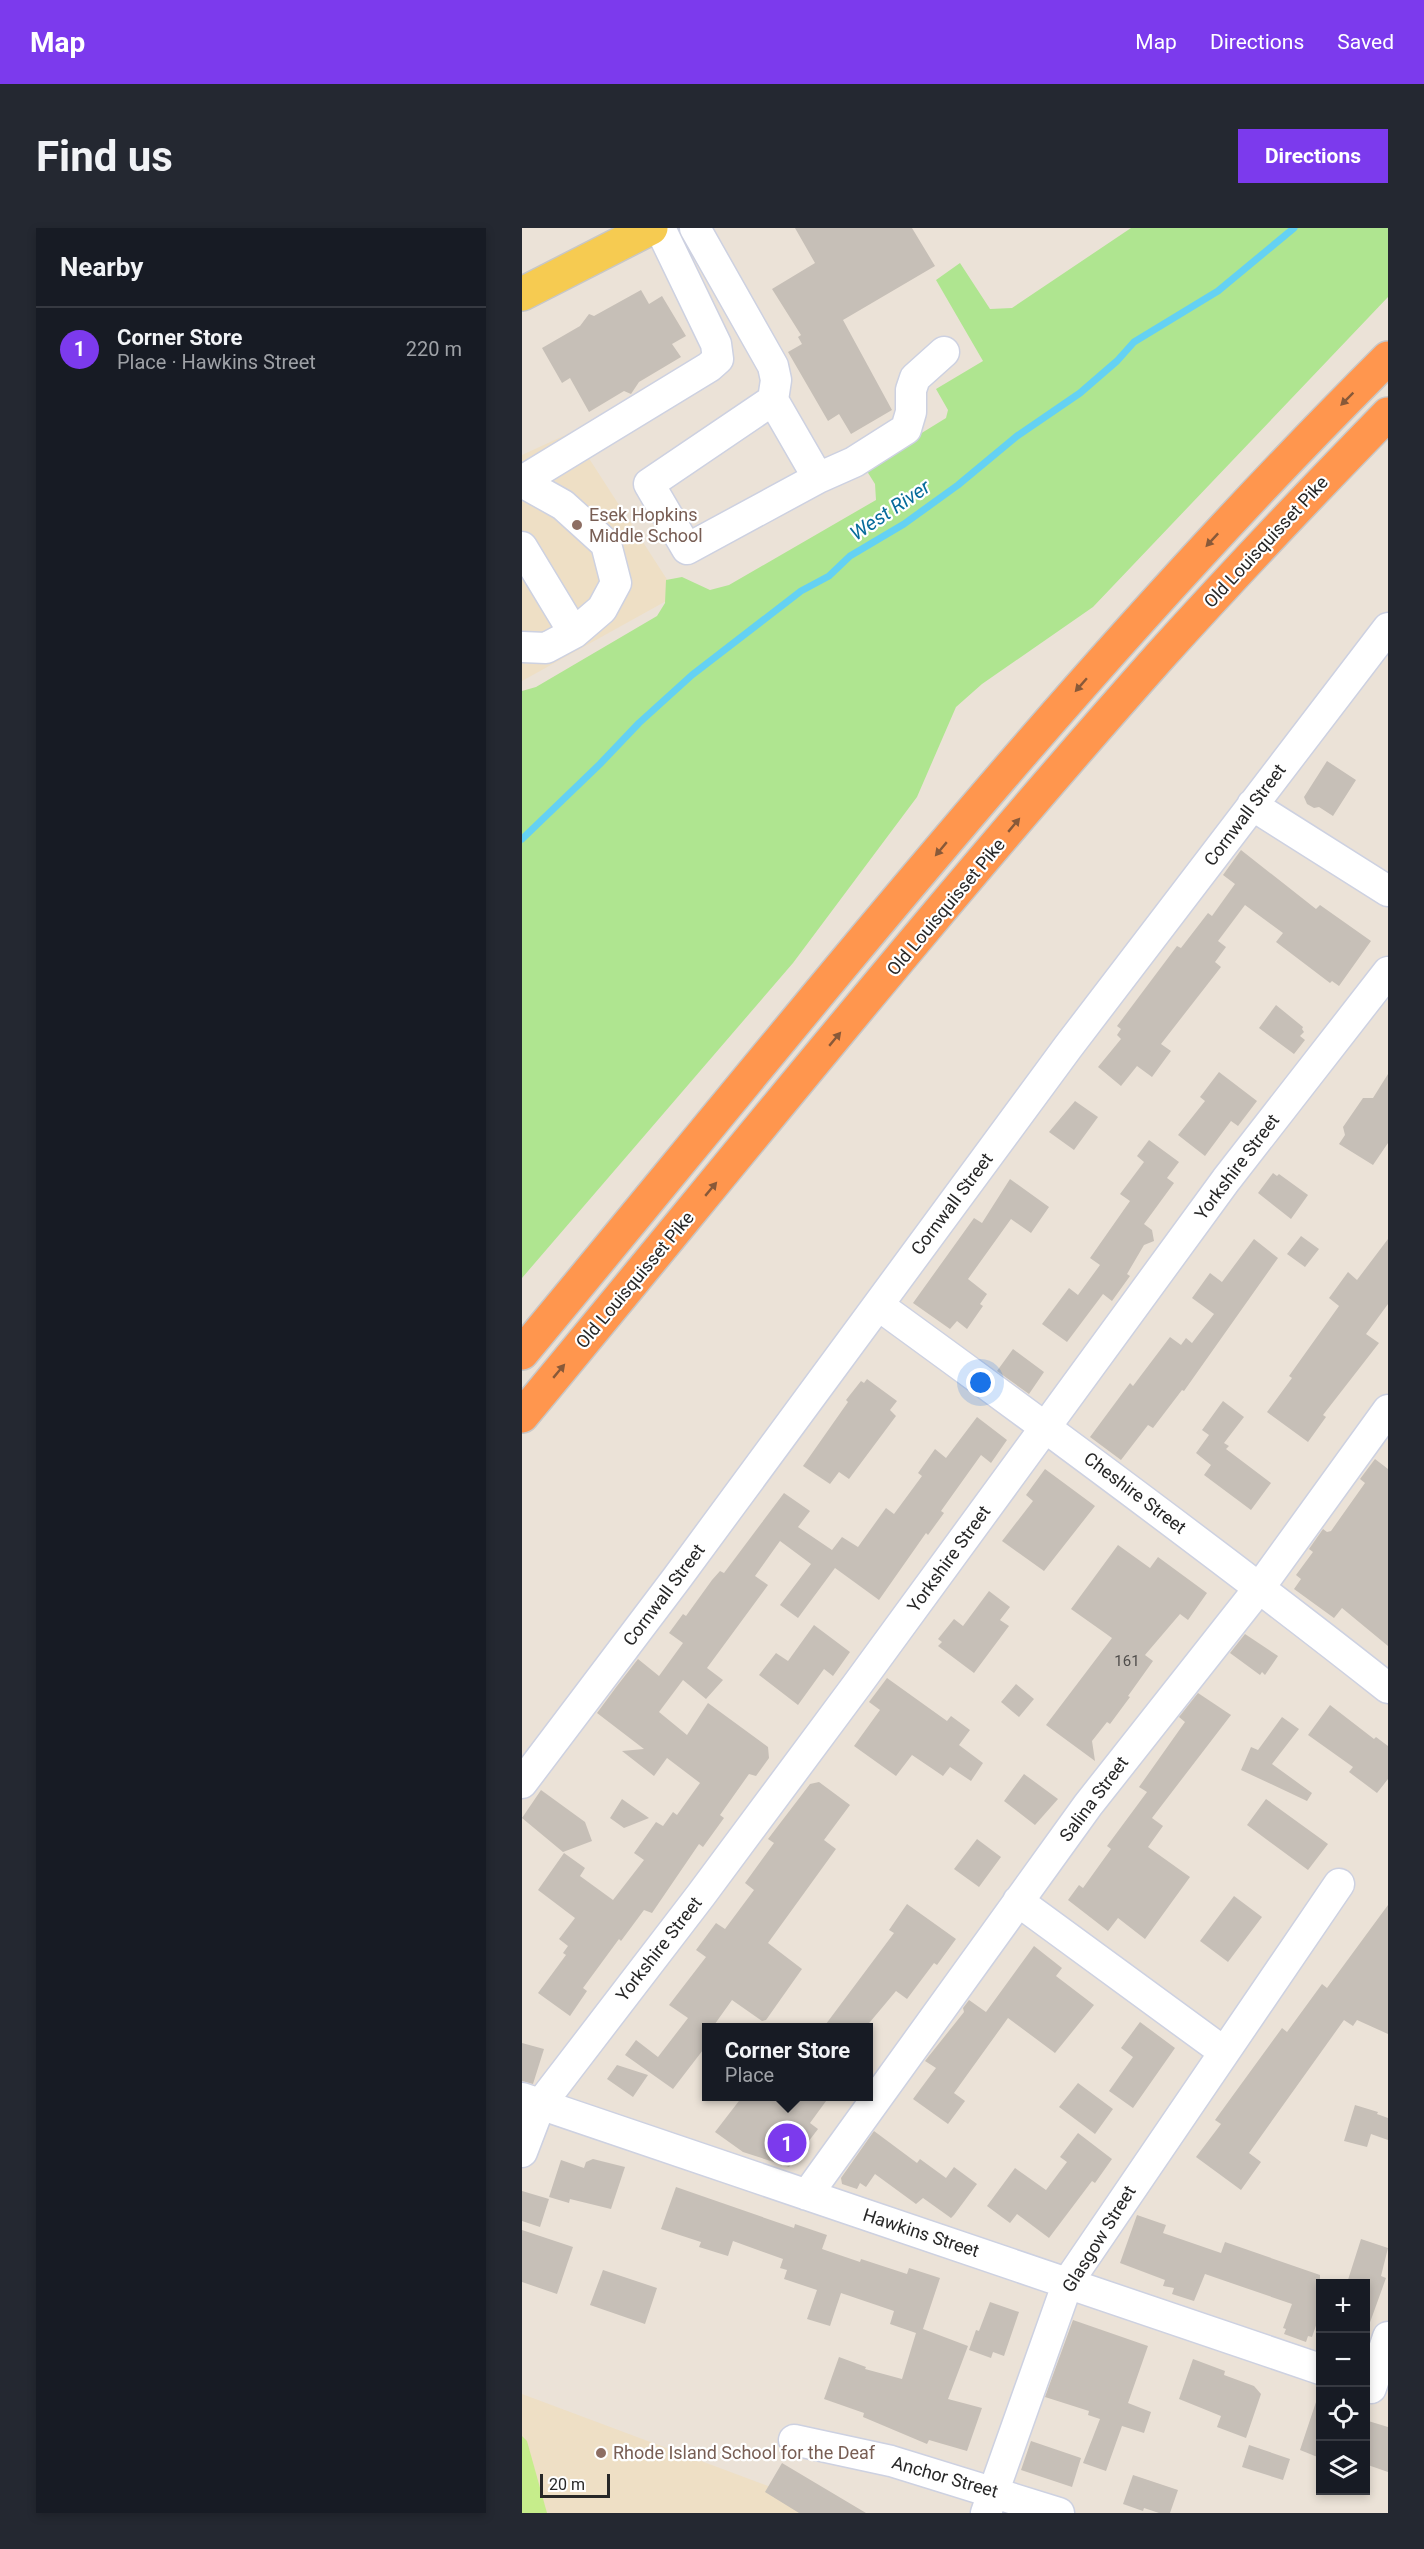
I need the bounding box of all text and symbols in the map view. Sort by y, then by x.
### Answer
text: Map [30,26,85,59]
text: Map [1135,30,1177,54]
text: Directions [1210,30,1304,54]
text: Saved [1337,30,1394,54]
button: Directions [1238,129,1388,183]
text: Find us [36,132,173,181]
text: Nearby [60,252,143,282]
text: Corner Store [117,325,242,350]
text: 1 [74,337,85,361]
text: 220 m [406,337,462,361]
text: Place · Hawkins Street [117,350,316,374]
one-way arrow [1340,392,1354,406]
street label: Old Louisquisset Pike [1199,472,1332,612]
water label: West River [845,474,936,545]
place label: Esek Hopkins Middle School [589,504,703,546]
marker: Esek Hopkins Middle School [570,518,584,532]
one-way arrow [1206,532,1219,547]
one-way arrow [1075,677,1088,692]
street label: Cornwall Street [1199,760,1290,870]
one-way arrow [1008,817,1021,833]
street label: Old Louisquisset Pike [882,834,1009,979]
one-way arrow [935,841,948,856]
one-way arrow [829,1031,841,1046]
street label: Yorkshire Street [1190,1110,1283,1224]
street label: Cornwall Street [906,1149,997,1259]
one-way arrow [704,1182,717,1197]
street label: Old Louisquisset Pike [571,1207,698,1352]
one-way arrow [553,1363,566,1379]
your location [966,1368,995,1397]
street label: Cheshire Street [1080,1447,1190,1538]
street label: Yorkshire Street [903,1501,994,1616]
street label: Cornwall Street [618,1540,709,1650]
house number: 161 [1114,1652,1140,1670]
street label: Salina Street [1055,1752,1132,1845]
street label: Yorkshire Street [611,1892,706,2005]
popup [702,2023,873,2101]
text: Corner Store [725,2038,850,2063]
text: Place [725,2063,774,2087]
pin: 1 [768,2120,806,2166]
street label: Glasgow Street [1057,2182,1140,2296]
street label: Hawkins Street [860,2204,982,2261]
map controls [1316,2279,1370,2495]
button: + [1316,2279,1370,2333]
button: − [1316,2333,1370,2387]
button: locate [1316,2387,1370,2441]
button: layers [1316,2441,1370,2495]
place label: Rhode Island School for the Deaf [613,2442,876,2463]
marker: Rhode Island School for the Deaf [594,2446,608,2460]
street label: Anchor Street [890,2451,1001,2502]
scale bar [540,2471,610,2498]
text: 20 m [549,2475,585,2494]

